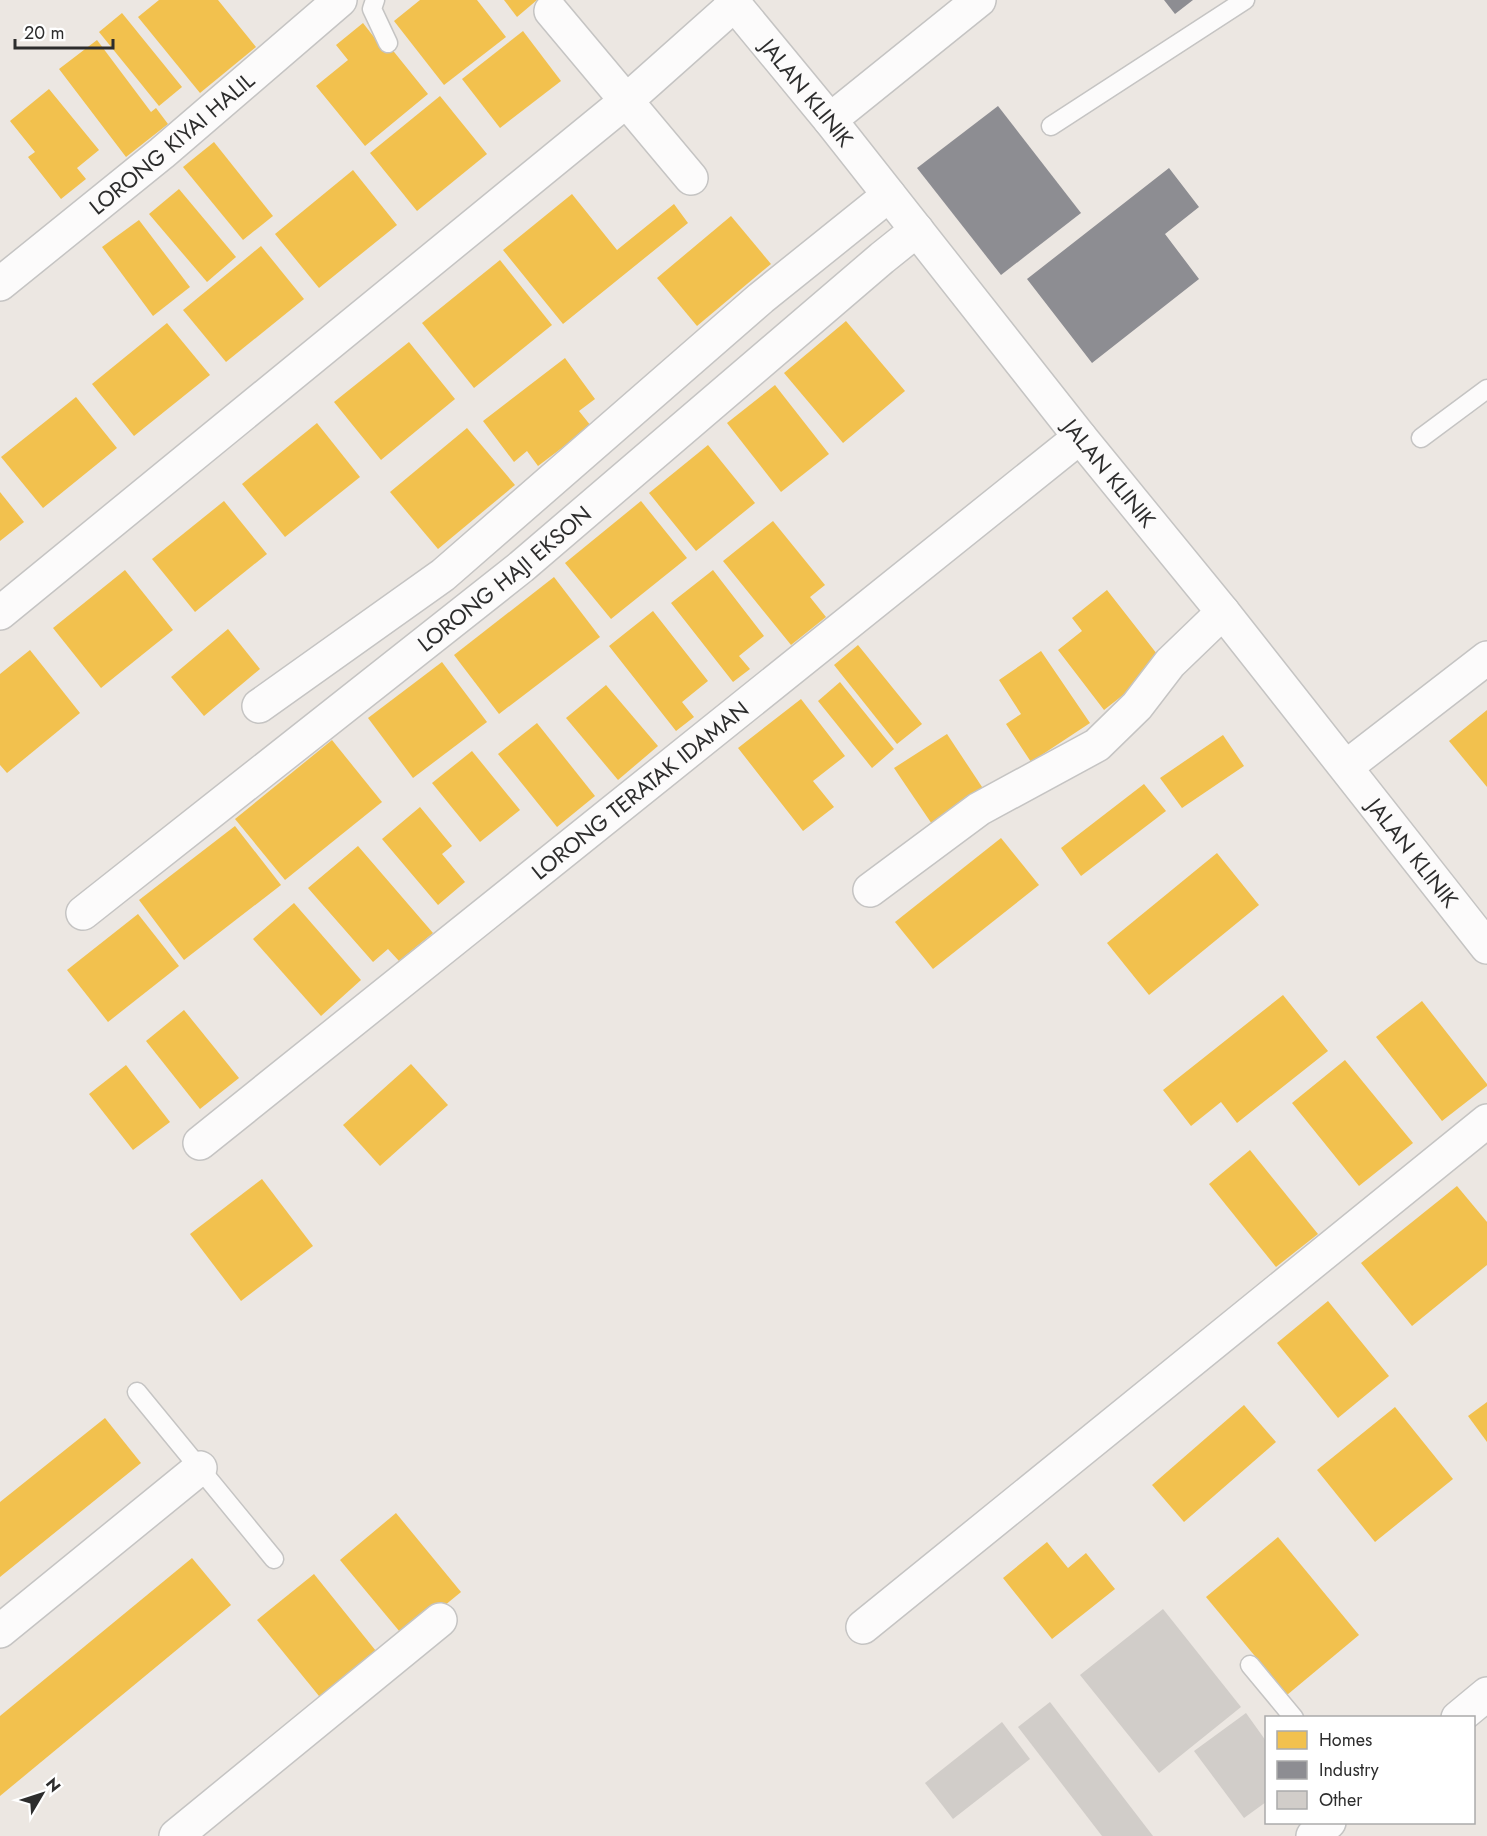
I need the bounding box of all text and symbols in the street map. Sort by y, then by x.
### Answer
scale bar [15,12,112,50]
text: 20 m [24,20,64,46]
street label: JALAN KLINIK [751,29,862,154]
street label: LORONG KIYAI HALIL [82,64,261,222]
street label: JALAN KLINIK [1054,410,1164,535]
street label: LORONG HAJI EKSON [411,498,598,659]
street label: LORONG TERATAK IDAMAN [525,693,755,887]
street label: JALAN KLINIK [1358,789,1466,915]
legend [1265,1716,1475,1824]
text: Homes [1319,1727,1372,1753]
text: Industry [1319,1757,1379,1783]
north arrow [12,1764,72,1824]
text: N [40,1773,66,1797]
text: Other [1319,1787,1363,1813]

